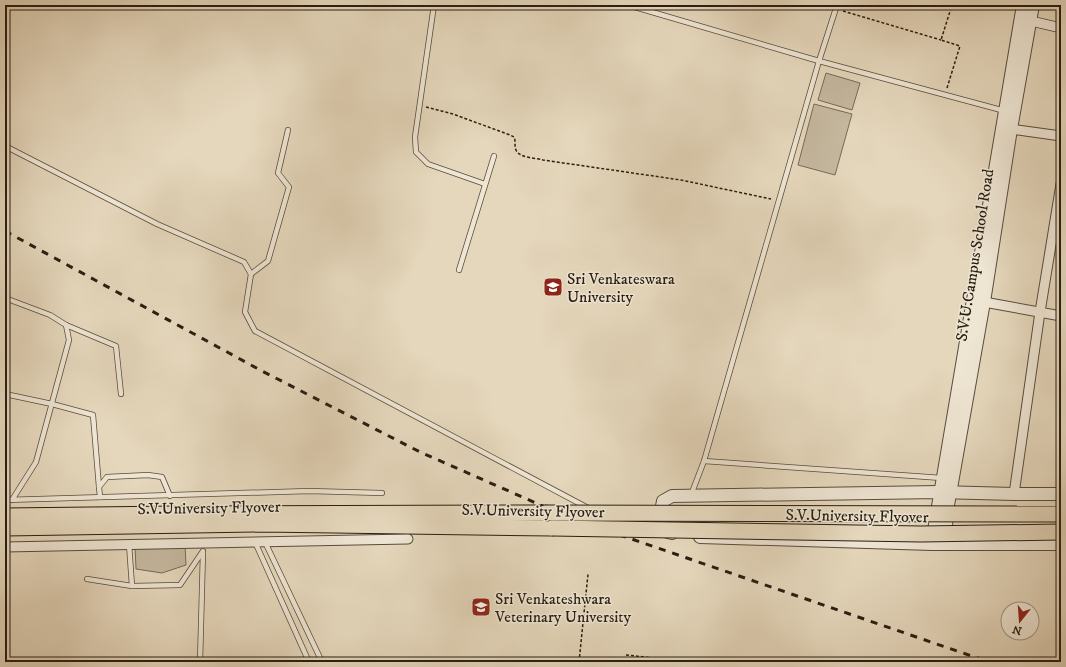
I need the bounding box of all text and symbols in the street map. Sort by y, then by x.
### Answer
street label: S.V.U.Campus School Road [951,168,998,343]
place label: Sri Venkateswara University [567,269,675,307]
school or university icon: Sri Venkateswara University [542,276,564,298]
street label: S.V.University Flyover [137,497,281,519]
street label: S.V.University Flyover [461,500,605,522]
street label: S.V.University Flyover [785,505,929,527]
place label: Sri Venkateshwara Veterinary University [494,589,631,627]
school or university icon: Sri Venkateshwara Veterinary University [470,596,492,618]
north arrow [1000,601,1040,641]
text: N [1011,622,1024,638]

